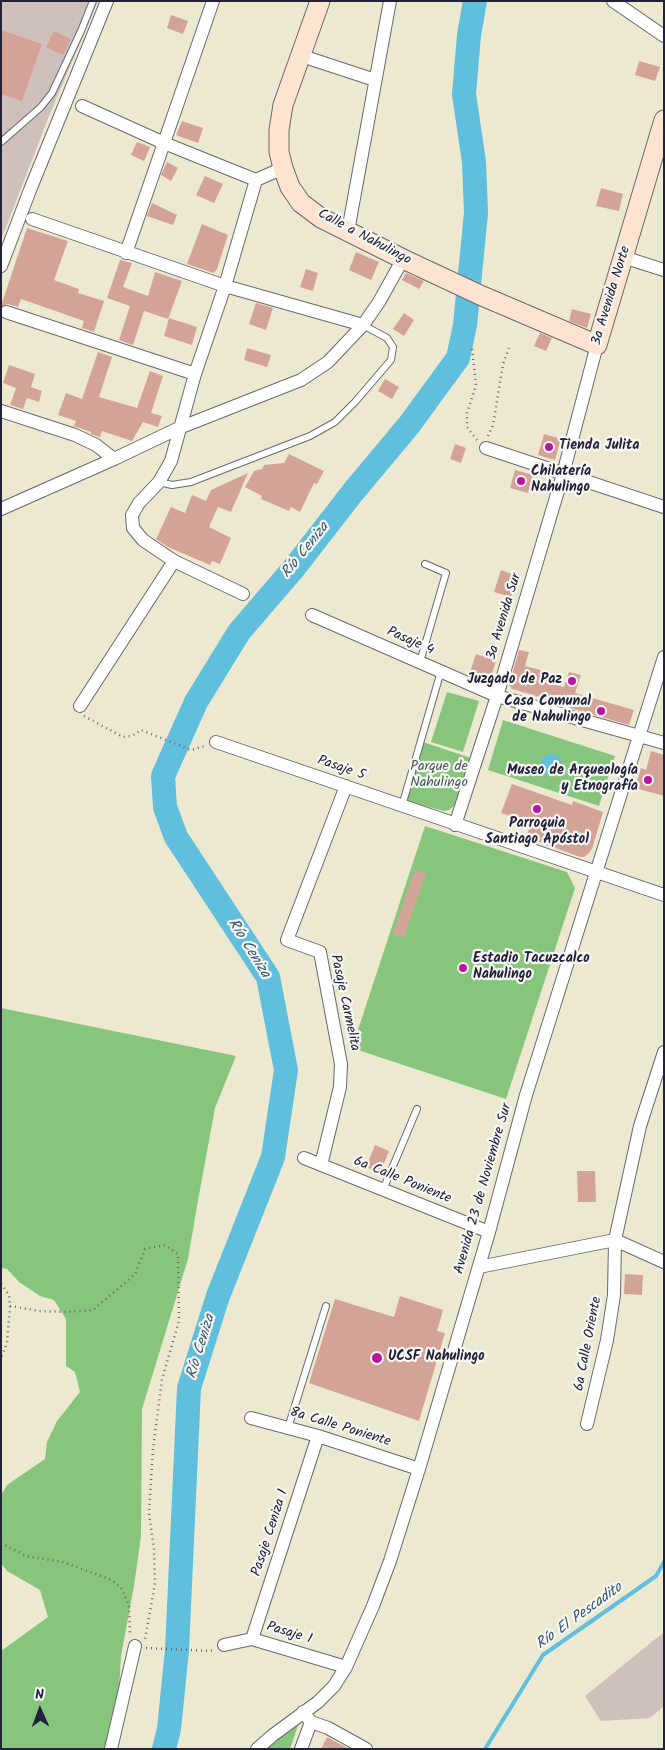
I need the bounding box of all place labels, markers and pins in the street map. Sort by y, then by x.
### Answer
place label: Tienda Julita [559,439,639,455]
marker: Tienda Julita [543,441,555,453]
place label: Chilatería Nahulingo [531,465,591,498]
marker: Chilatería Nahulingo [515,475,527,487]
place label: Juzgado de Paz [467,673,562,689]
marker: Juzgado de Paz [566,675,578,687]
place label: Casa Comunal de Nahulingo [504,695,591,728]
marker: Casa Comunal de Nahulingo [595,705,607,717]
place label: Museo de Arqueología y Etnografía [507,764,638,796]
marker: Museo de Arqueología y Etnografía [642,774,654,786]
marker: Parroquia Santiago Apóstol [531,803,543,815]
place label: Parroquia Santiago Apóstol [485,817,589,850]
place label: Estadio Tacuzcalco Nahulingo [473,952,590,984]
marker: Estadio Tacuzcalco Nahulingo [457,962,469,974]
place label: UCSF Nahulingo [388,1350,485,1366]
marker: UCSF Nahulingo [370,1351,384,1365]

